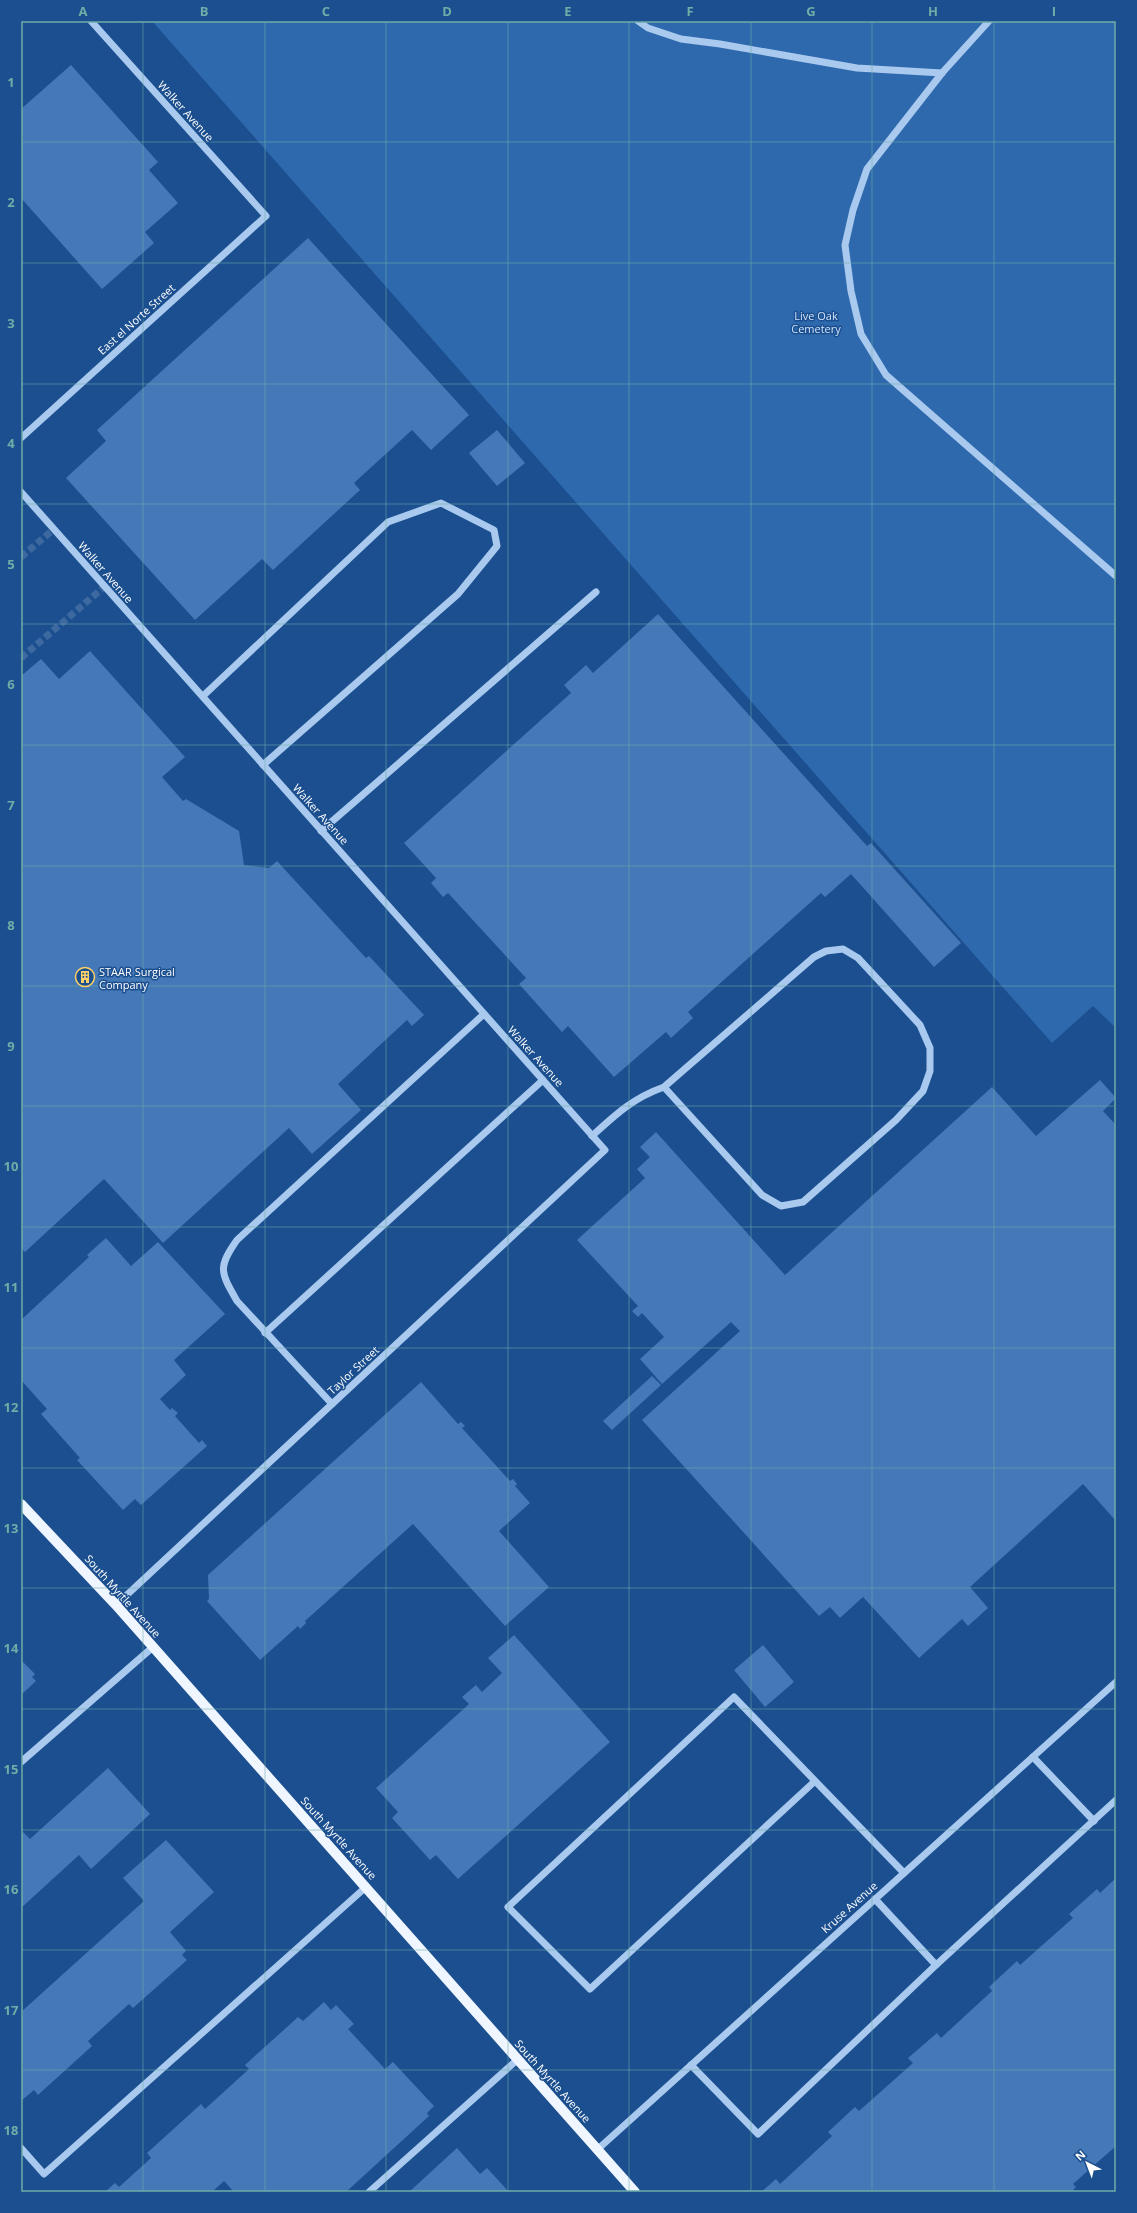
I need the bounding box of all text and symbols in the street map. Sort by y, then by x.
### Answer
text: A [79,2,88,20]
text: B [200,2,209,20]
text: C [322,2,330,20]
text: D [442,2,452,20]
text: E [564,2,572,20]
text: F [686,2,694,20]
text: G [806,2,816,20]
text: H [928,2,938,20]
text: I [1052,2,1056,20]
text: 1 [7,73,15,91]
street label: Walker Avenue [155,77,217,145]
text: 2 [7,193,15,211]
street label: East el Norte Street [94,280,178,358]
park label: Live Oak Cemetery [791,308,841,336]
text: 3 [7,314,15,332]
text: 4 [7,434,15,452]
street label: Walker Avenue [75,538,137,606]
text: 5 [7,555,15,573]
text: 6 [7,675,15,693]
street label: Walker Avenue [290,780,352,848]
text: 7 [7,796,15,814]
text: 8 [7,916,15,934]
place label: STAAR Surgical Company [99,964,175,992]
building icon: STAAR Surgical Company [74,966,96,988]
street label: Walker Avenue [505,1022,567,1090]
text: 9 [7,1037,15,1055]
text: 10 [4,1157,18,1175]
text: 11 [4,1278,18,1296]
street label: Taylor Street [324,1342,382,1398]
text: 12 [4,1398,19,1416]
text: 13 [4,1519,18,1537]
street label: South Myrtle Avenue [82,1551,164,1641]
text: 14 [4,1639,19,1657]
text: 15 [4,1760,18,1778]
street label: South Myrtle Avenue [298,1793,380,1883]
street label: Kruse Avenue [818,1878,880,1936]
text: 16 [4,1880,19,1898]
text: 17 [4,2001,19,2019]
street label: South Myrtle Avenue [512,2036,594,2126]
text: 18 [4,2121,18,2139]
north arrow [1067,2143,1107,2183]
text: N [1072,2147,1088,2164]

